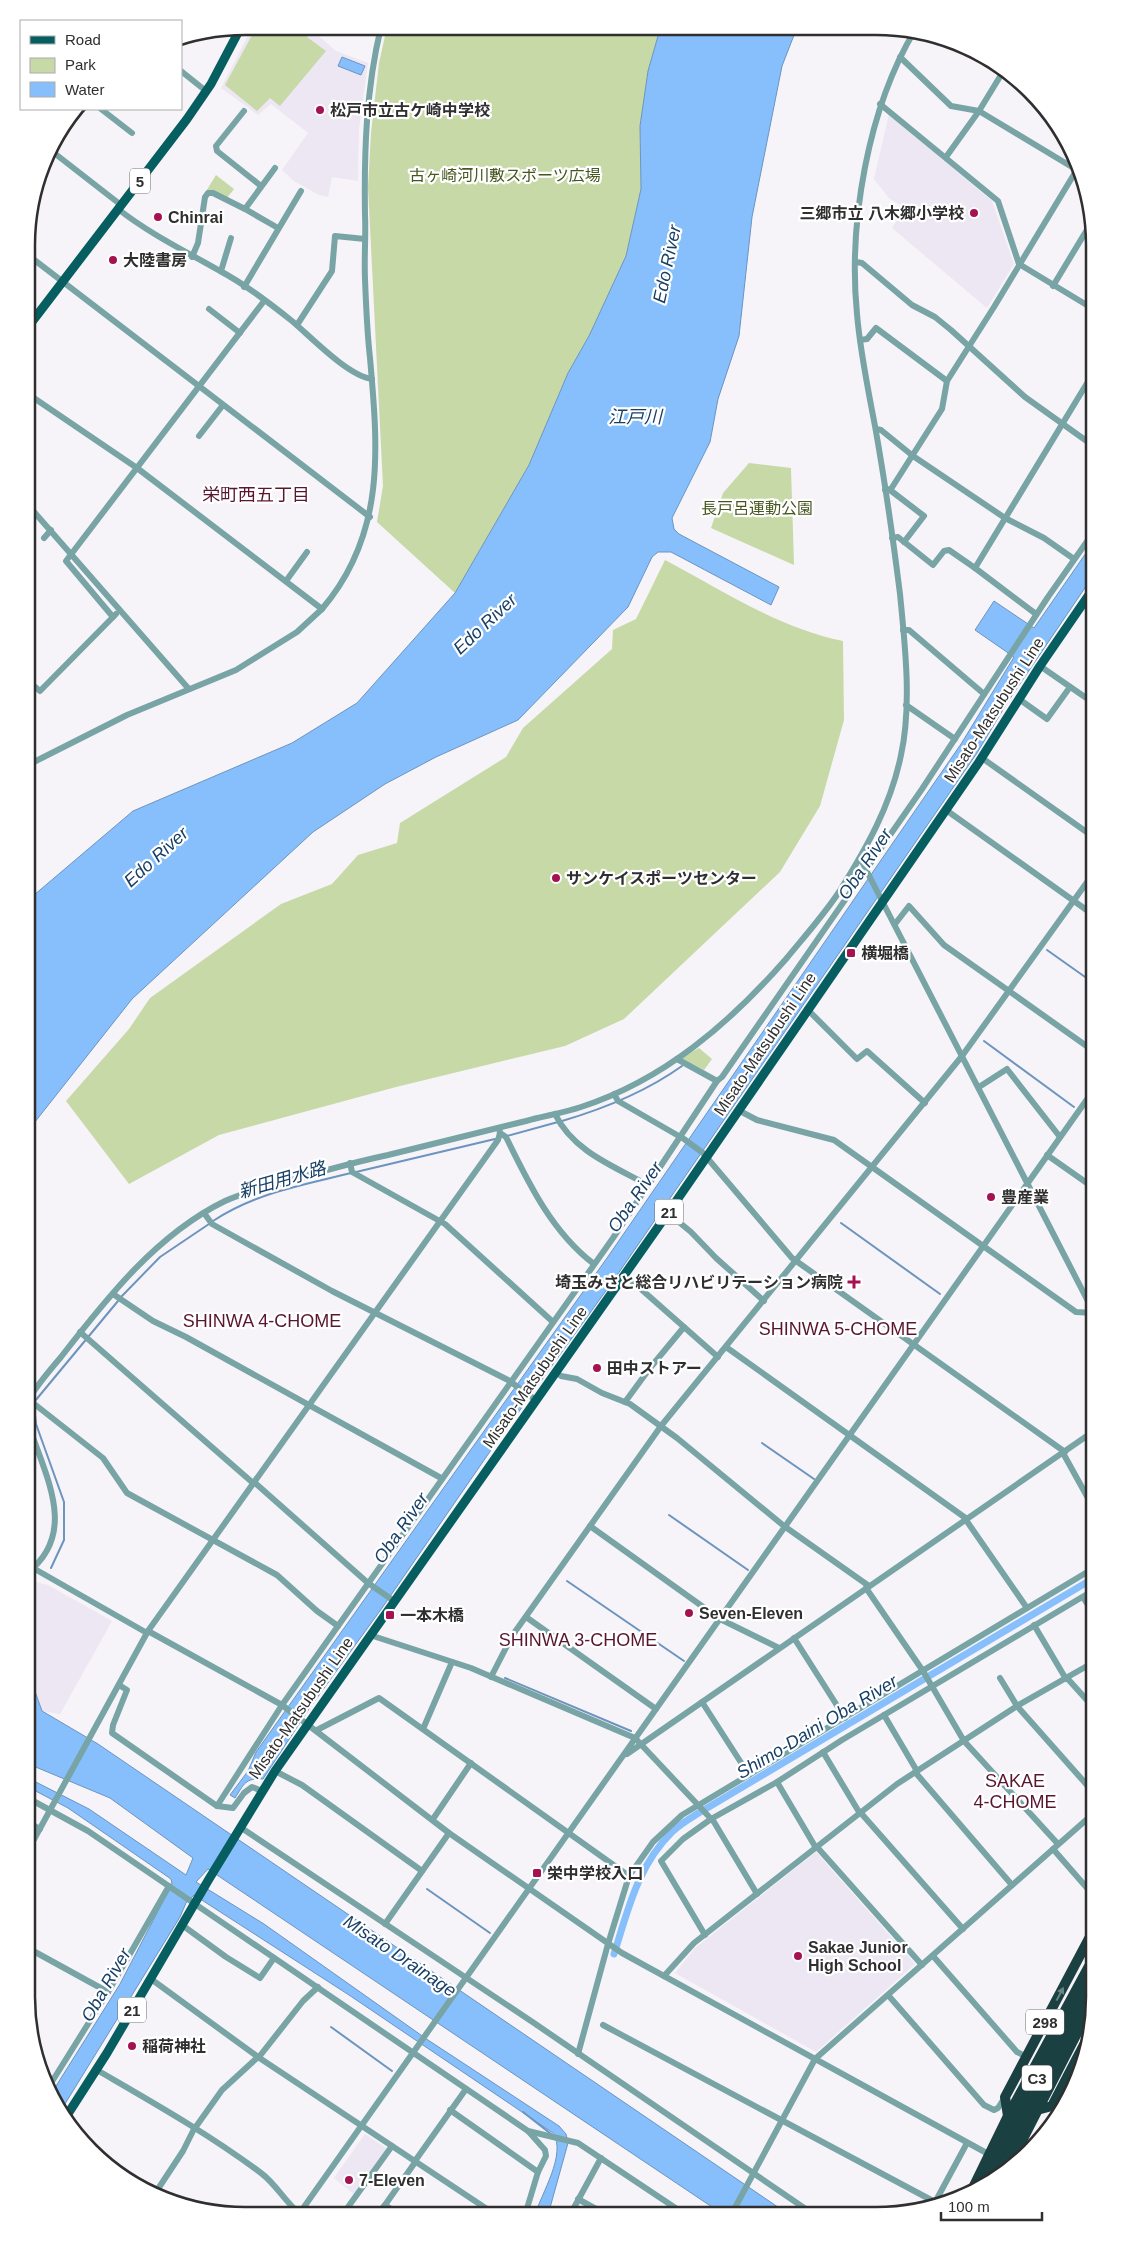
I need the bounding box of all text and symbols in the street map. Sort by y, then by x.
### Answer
legend [20,20,182,110]
text: Road [65,31,101,48]
text: Park [65,56,96,73]
text: Water [65,81,104,98]
place label: 松戸市立古ケ崎中学校 [330,102,490,119]
marker: 松戸市立古ケ崎中学校 [314,104,326,116]
park label: 古ヶ崎河川敷スポーツ広場 [409,167,601,184]
road number: 5 [130,168,150,194]
place label: 三郷市立 八木郷小学校 [800,205,964,222]
marker: 三郷市立 八木郷小学校 [968,207,980,219]
place label: Chinrai [168,209,223,226]
marker: Chinrai [152,211,164,223]
water label: Edo River [649,222,685,305]
place label: 大陸書房 [123,252,187,269]
marker: 大陸書房 [107,254,119,266]
water label: 江戸川 [608,407,664,427]
district label: 栄町西五丁目 [202,485,310,505]
park label: 長戸呂運動公園 [701,500,813,517]
water label: Edo River [449,589,521,658]
street label: Misato-Matsubushi Line [941,634,1047,785]
water label: Edo River [120,822,193,891]
water label: Oba River [834,824,897,903]
place label: サンケイスポーツセンター [566,870,757,887]
marker: サンケイスポーツセンター [550,872,562,884]
place label: 横堀橋 [861,944,909,962]
marker: 横堀橋 [845,947,857,959]
street label: Misato-Matsubushi Line [711,969,819,1119]
water label: 新田用水路 [236,1157,330,1202]
water label: Oba River [604,1157,667,1236]
place label: 豊産業 [1001,1189,1049,1206]
marker: 豊産業 [985,1191,997,1203]
road number: 21 [655,1200,683,1224]
place label: 埼玉みさと総合リハビリテーション病院 [555,1273,843,1291]
marker: 埼玉みさと総合リハビリテーション病院 [847,1275,861,1289]
street label: Misato-Matsubushi Line [480,1303,590,1451]
district label: SHINWA 4-CHOME [183,1311,341,1331]
district label: SHINWA 5-CHOME [759,1319,917,1339]
place label: 田中ストアー [607,1360,702,1377]
marker: 田中ストアー [591,1362,603,1374]
water label: Oba River [370,1488,433,1567]
place label: Seven-Eleven [699,1605,803,1622]
place label: 一本木橋 [400,1607,464,1624]
marker: Seven-Eleven [683,1607,695,1619]
marker: 一本木橋 [384,1609,396,1621]
district label: SHINWA 3-CHOME [499,1630,657,1650]
street label: Misato-Matsubushi Line [246,1634,356,1782]
water label: Shimo-Daini Oba River [733,1671,902,1783]
district label: SAKAE 4-CHOME [973,1771,1057,1812]
place label: 栄中学校入口 [547,1865,643,1882]
marker: 栄中学校入口 [531,1867,543,1879]
water label: Misato Drainage [340,1911,460,2001]
place label: Sakae Junior High School [808,1939,908,1974]
water label: Oba River [77,1944,135,2025]
marker: Sakae Junior High School [792,1950,804,1962]
one-way arrow [1056,1987,1064,2001]
road number: 21 [118,1998,146,2022]
road number: 298 [1026,2010,1064,2034]
place label: 稲荷神社 [142,2037,206,2055]
marker: 稲荷神社 [126,2040,138,2052]
road number: C3 [1022,2066,1052,2090]
place label: 7-Eleven [359,2172,425,2189]
marker: 7-Eleven [343,2174,355,2186]
scale bar [941,2190,1042,2222]
text: 100 m [948,2198,990,2215]

